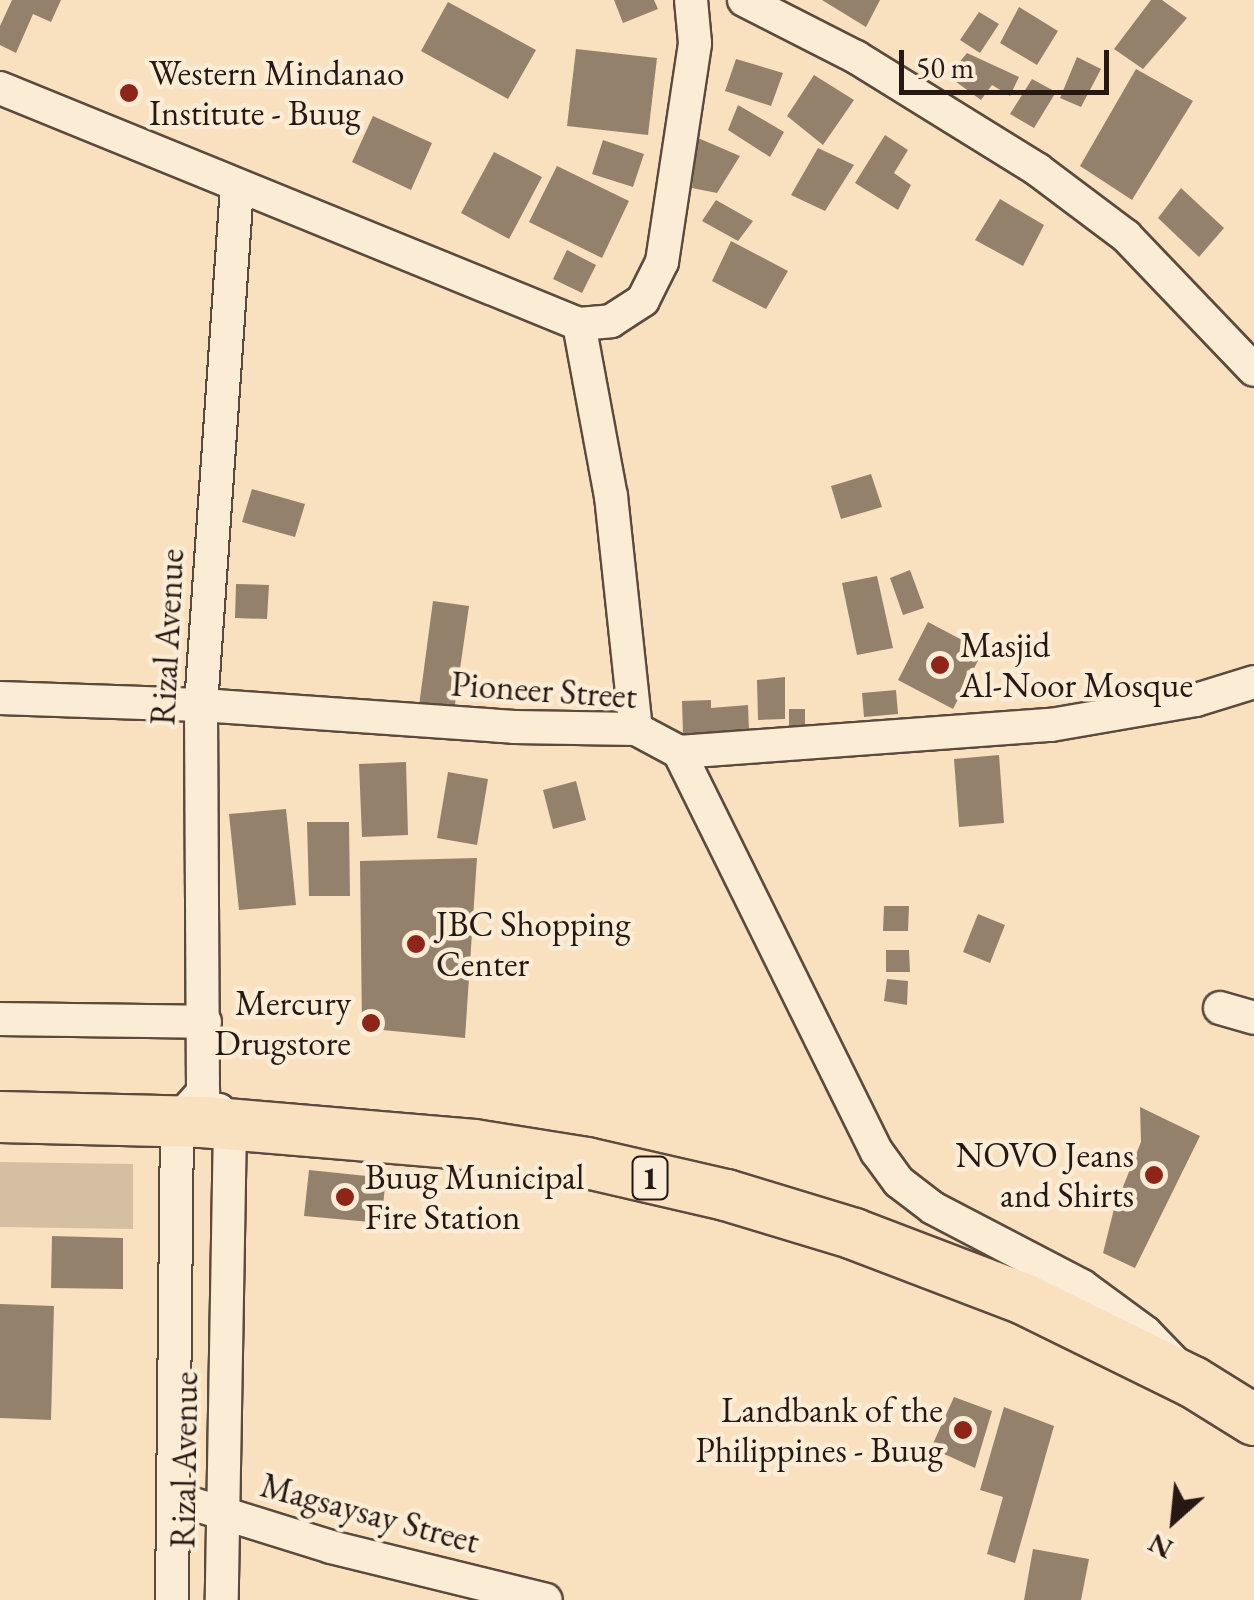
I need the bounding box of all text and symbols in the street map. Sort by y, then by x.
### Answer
scale bar [904,30,1114,92]
text: 50 m [916,48,974,87]
place label: Western Mindanao Institute - Buug [149,52,404,134]
marker: Western Mindanao Institute - Buug [118,82,140,104]
street label: Rizal Avenue [141,548,193,726]
place label: Masjid Al-Noor Mosque [960,624,1193,706]
marker: Masjid Al-Noor Mosque [929,654,951,676]
street label: Pioneer Street [450,663,638,717]
place label: JBC Shopping Center [436,903,631,985]
marker: JBC Shopping Center [405,933,427,955]
place label: Mercury Drugstore [214,982,351,1064]
marker: Mercury Drugstore [360,1012,382,1034]
place label: NOVO Jeans and Shirts [956,1134,1134,1216]
road number: 1 [630,1151,670,1205]
place label: Buug Municipal Fire Station [365,1156,584,1238]
marker: NOVO Jeans and Shirts [1143,1164,1165,1186]
marker: Buug Municipal Fire Station [334,1186,356,1208]
street label: Rizal Avenue [161,1371,207,1549]
place label: Landbank of the Philippines - Buug [696,1389,943,1471]
marker: Landbank of the Philippines - Buug [952,1419,974,1441]
street label: Magsaysay Street [256,1464,484,1562]
north arrow [1124,1470,1224,1570]
text: N [1142,1526,1179,1568]

